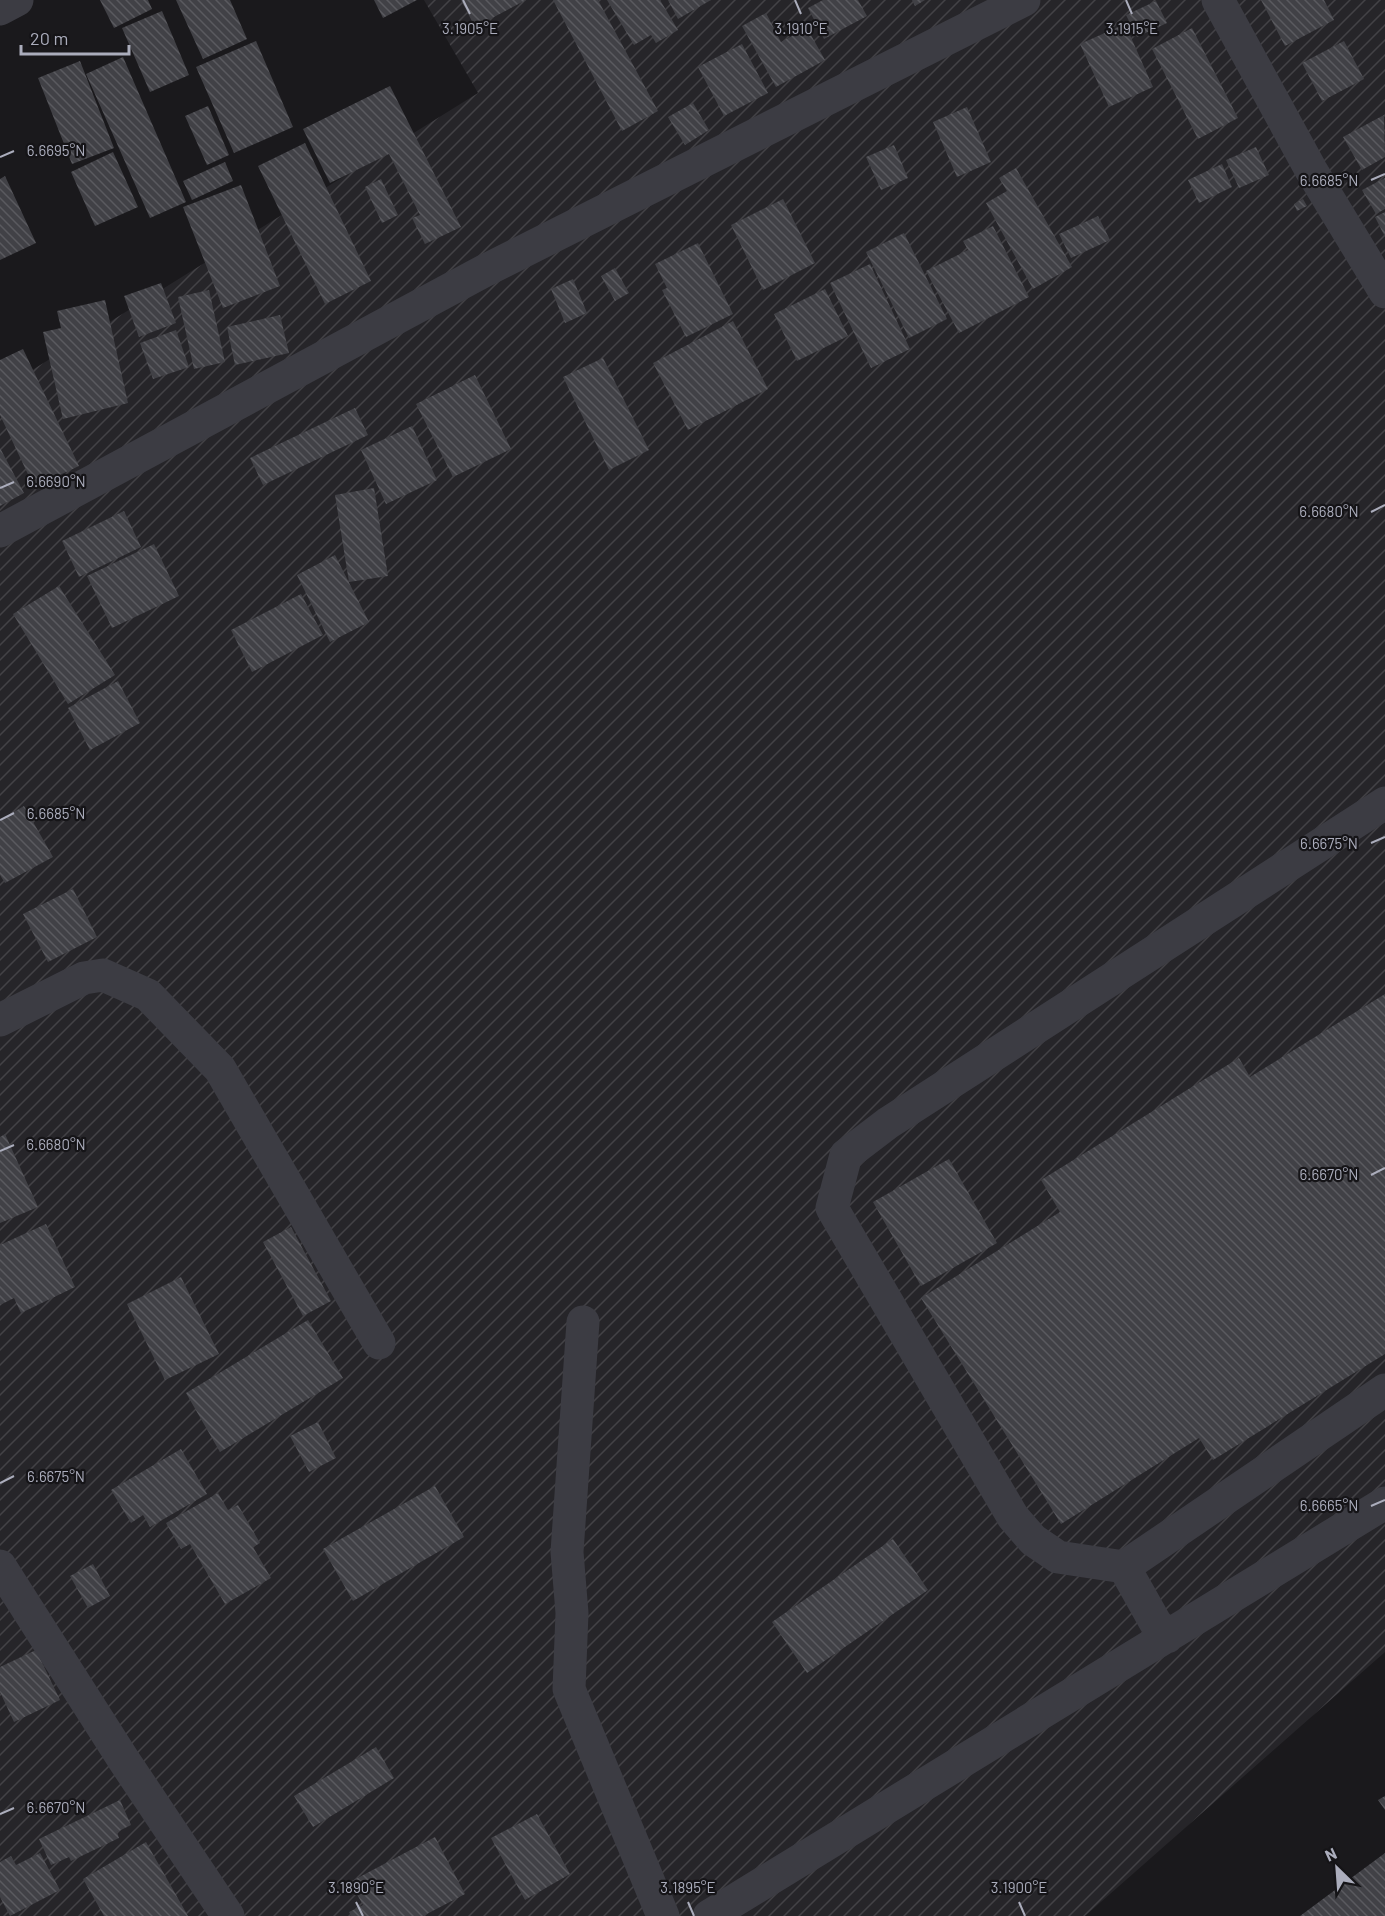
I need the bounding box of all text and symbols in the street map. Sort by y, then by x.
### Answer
scale bar [21,18,129,56]
text: 3.1905°E [442,19,498,37]
text: 3.1910°E [774,19,828,37]
text: 3.1915°E [1106,19,1158,37]
text: 20 m [30,27,68,49]
text: 6.6695°N [27,141,85,159]
text: 6.6685°N [1300,171,1358,189]
text: 6.6690°N [26,472,86,490]
text: 6.6680°N [1299,502,1359,520]
text: 6.6685°N [27,804,85,822]
text: 6.6675°N [1300,834,1358,852]
text: 6.6680°N [26,1135,86,1153]
text: 6.6670°N [1300,1165,1358,1183]
text: 6.6675°N [27,1467,85,1485]
text: 6.6665°N [1300,1496,1358,1514]
text: 6.6670°N [27,1798,85,1816]
north arrow [1307,1838,1367,1898]
text: N [1322,1843,1339,1865]
text: 3.1890°E [328,1878,384,1896]
text: 3.1895°E [660,1878,716,1896]
text: 3.1900°E [991,1878,1047,1896]

